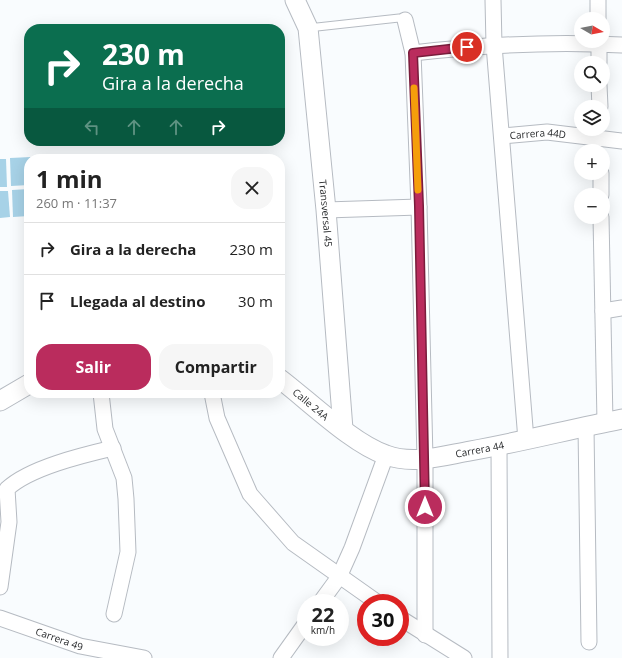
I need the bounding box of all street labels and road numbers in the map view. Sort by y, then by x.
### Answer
street label: Carrera 44D [509,125,567,142]
street label: Transversal 45 [316,179,336,248]
street label: Calle 24A [290,385,332,424]
street label: Carrera 44 [454,438,506,461]
street label: Carrera 49 [34,624,84,653]

